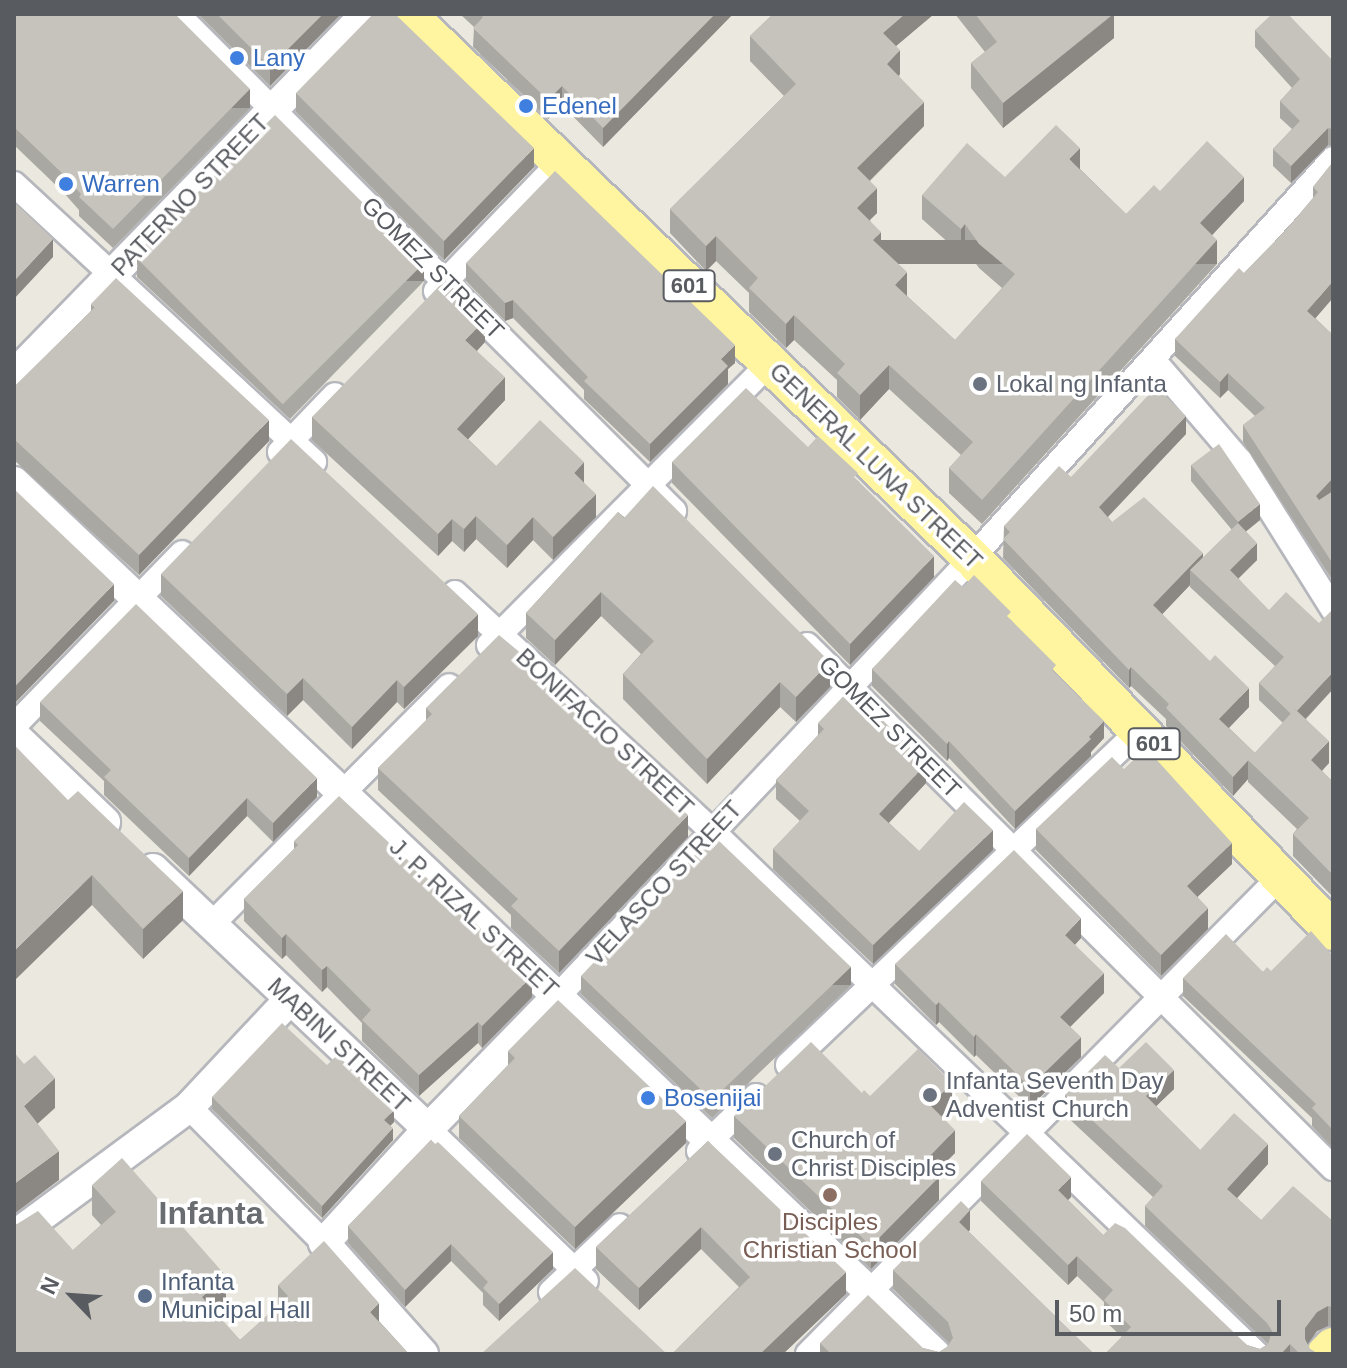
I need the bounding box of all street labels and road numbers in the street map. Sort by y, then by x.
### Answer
street label: PATERNO STREET [105,108,275,282]
street label: GOMEZ STREET [356,191,510,345]
road number: 601 [661,268,717,304]
street label: GENERAL LUNA STREET [763,356,989,576]
street label: BONIFACIO STREET [510,642,700,822]
street label: GOMEZ STREET [813,650,967,804]
road number: 601 [1126,726,1182,762]
street label: VELASCO STREET [580,795,748,971]
street label: J. P. RIZAL STREET [383,832,565,1004]
street label: MABINI STREET [262,972,416,1118]

